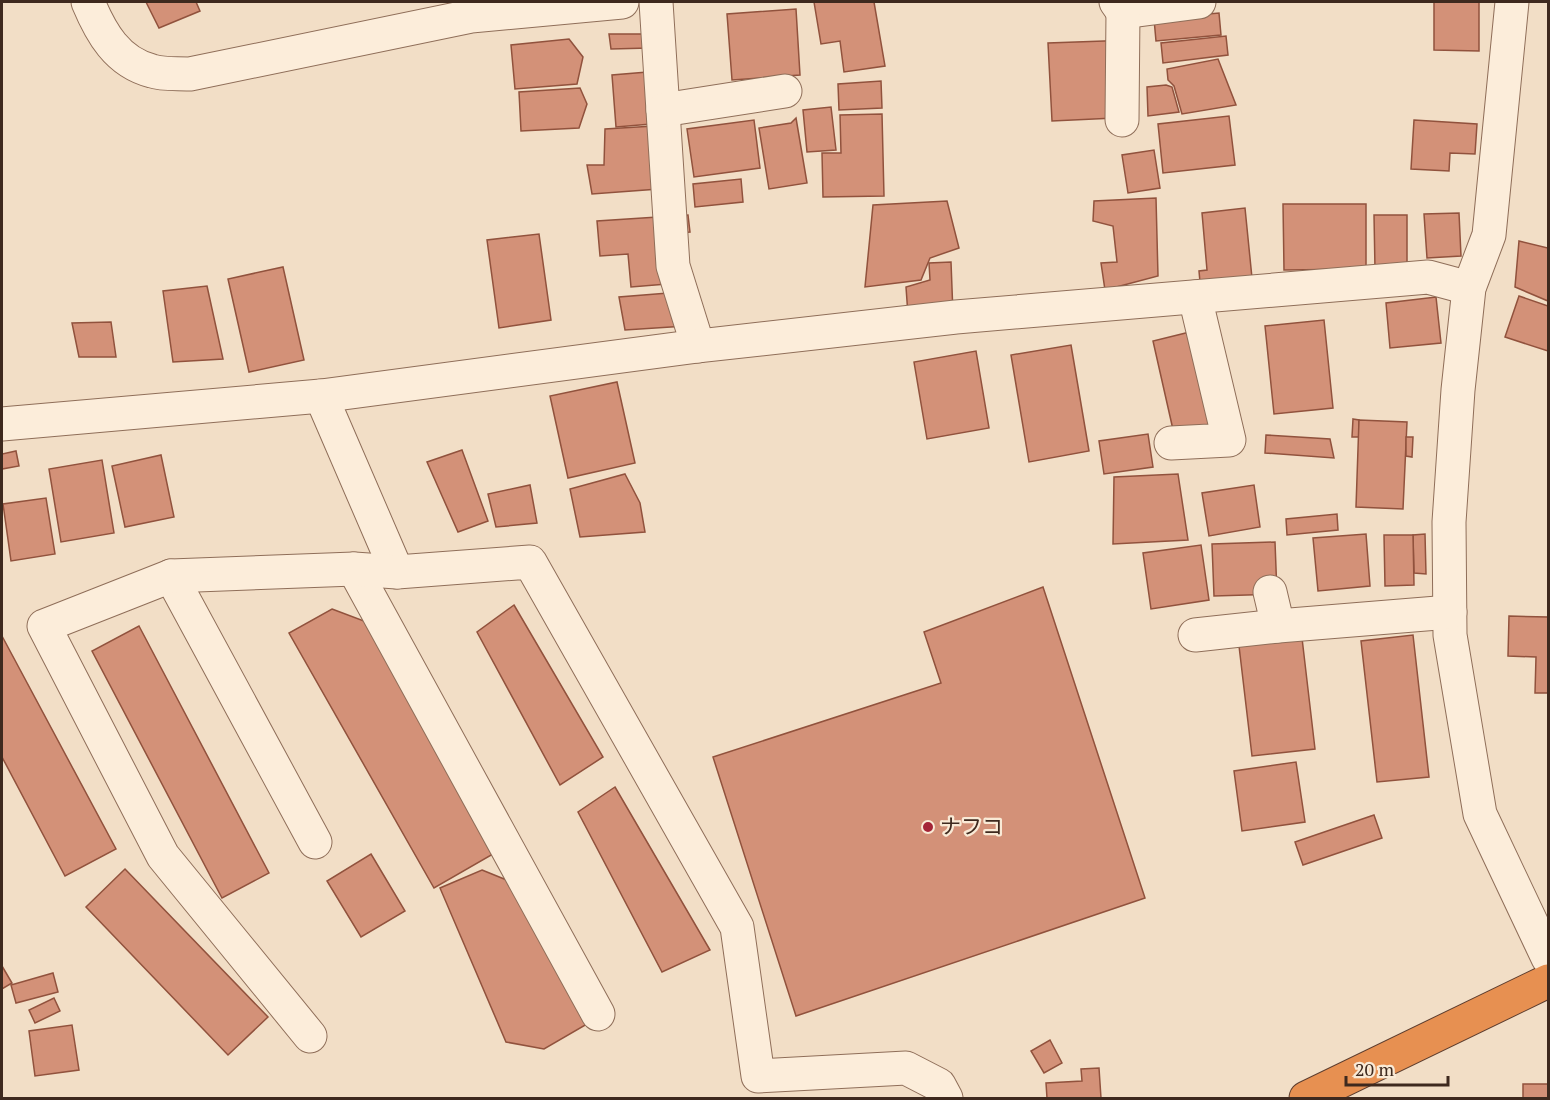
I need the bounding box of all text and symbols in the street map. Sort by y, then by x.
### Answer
place label: ナフコ [940,812,1003,840]
marker: ナフコ [921,820,935,834]
scale bar [1346,1049,1448,1087]
text: 20 m [1355,1057,1395,1081]

